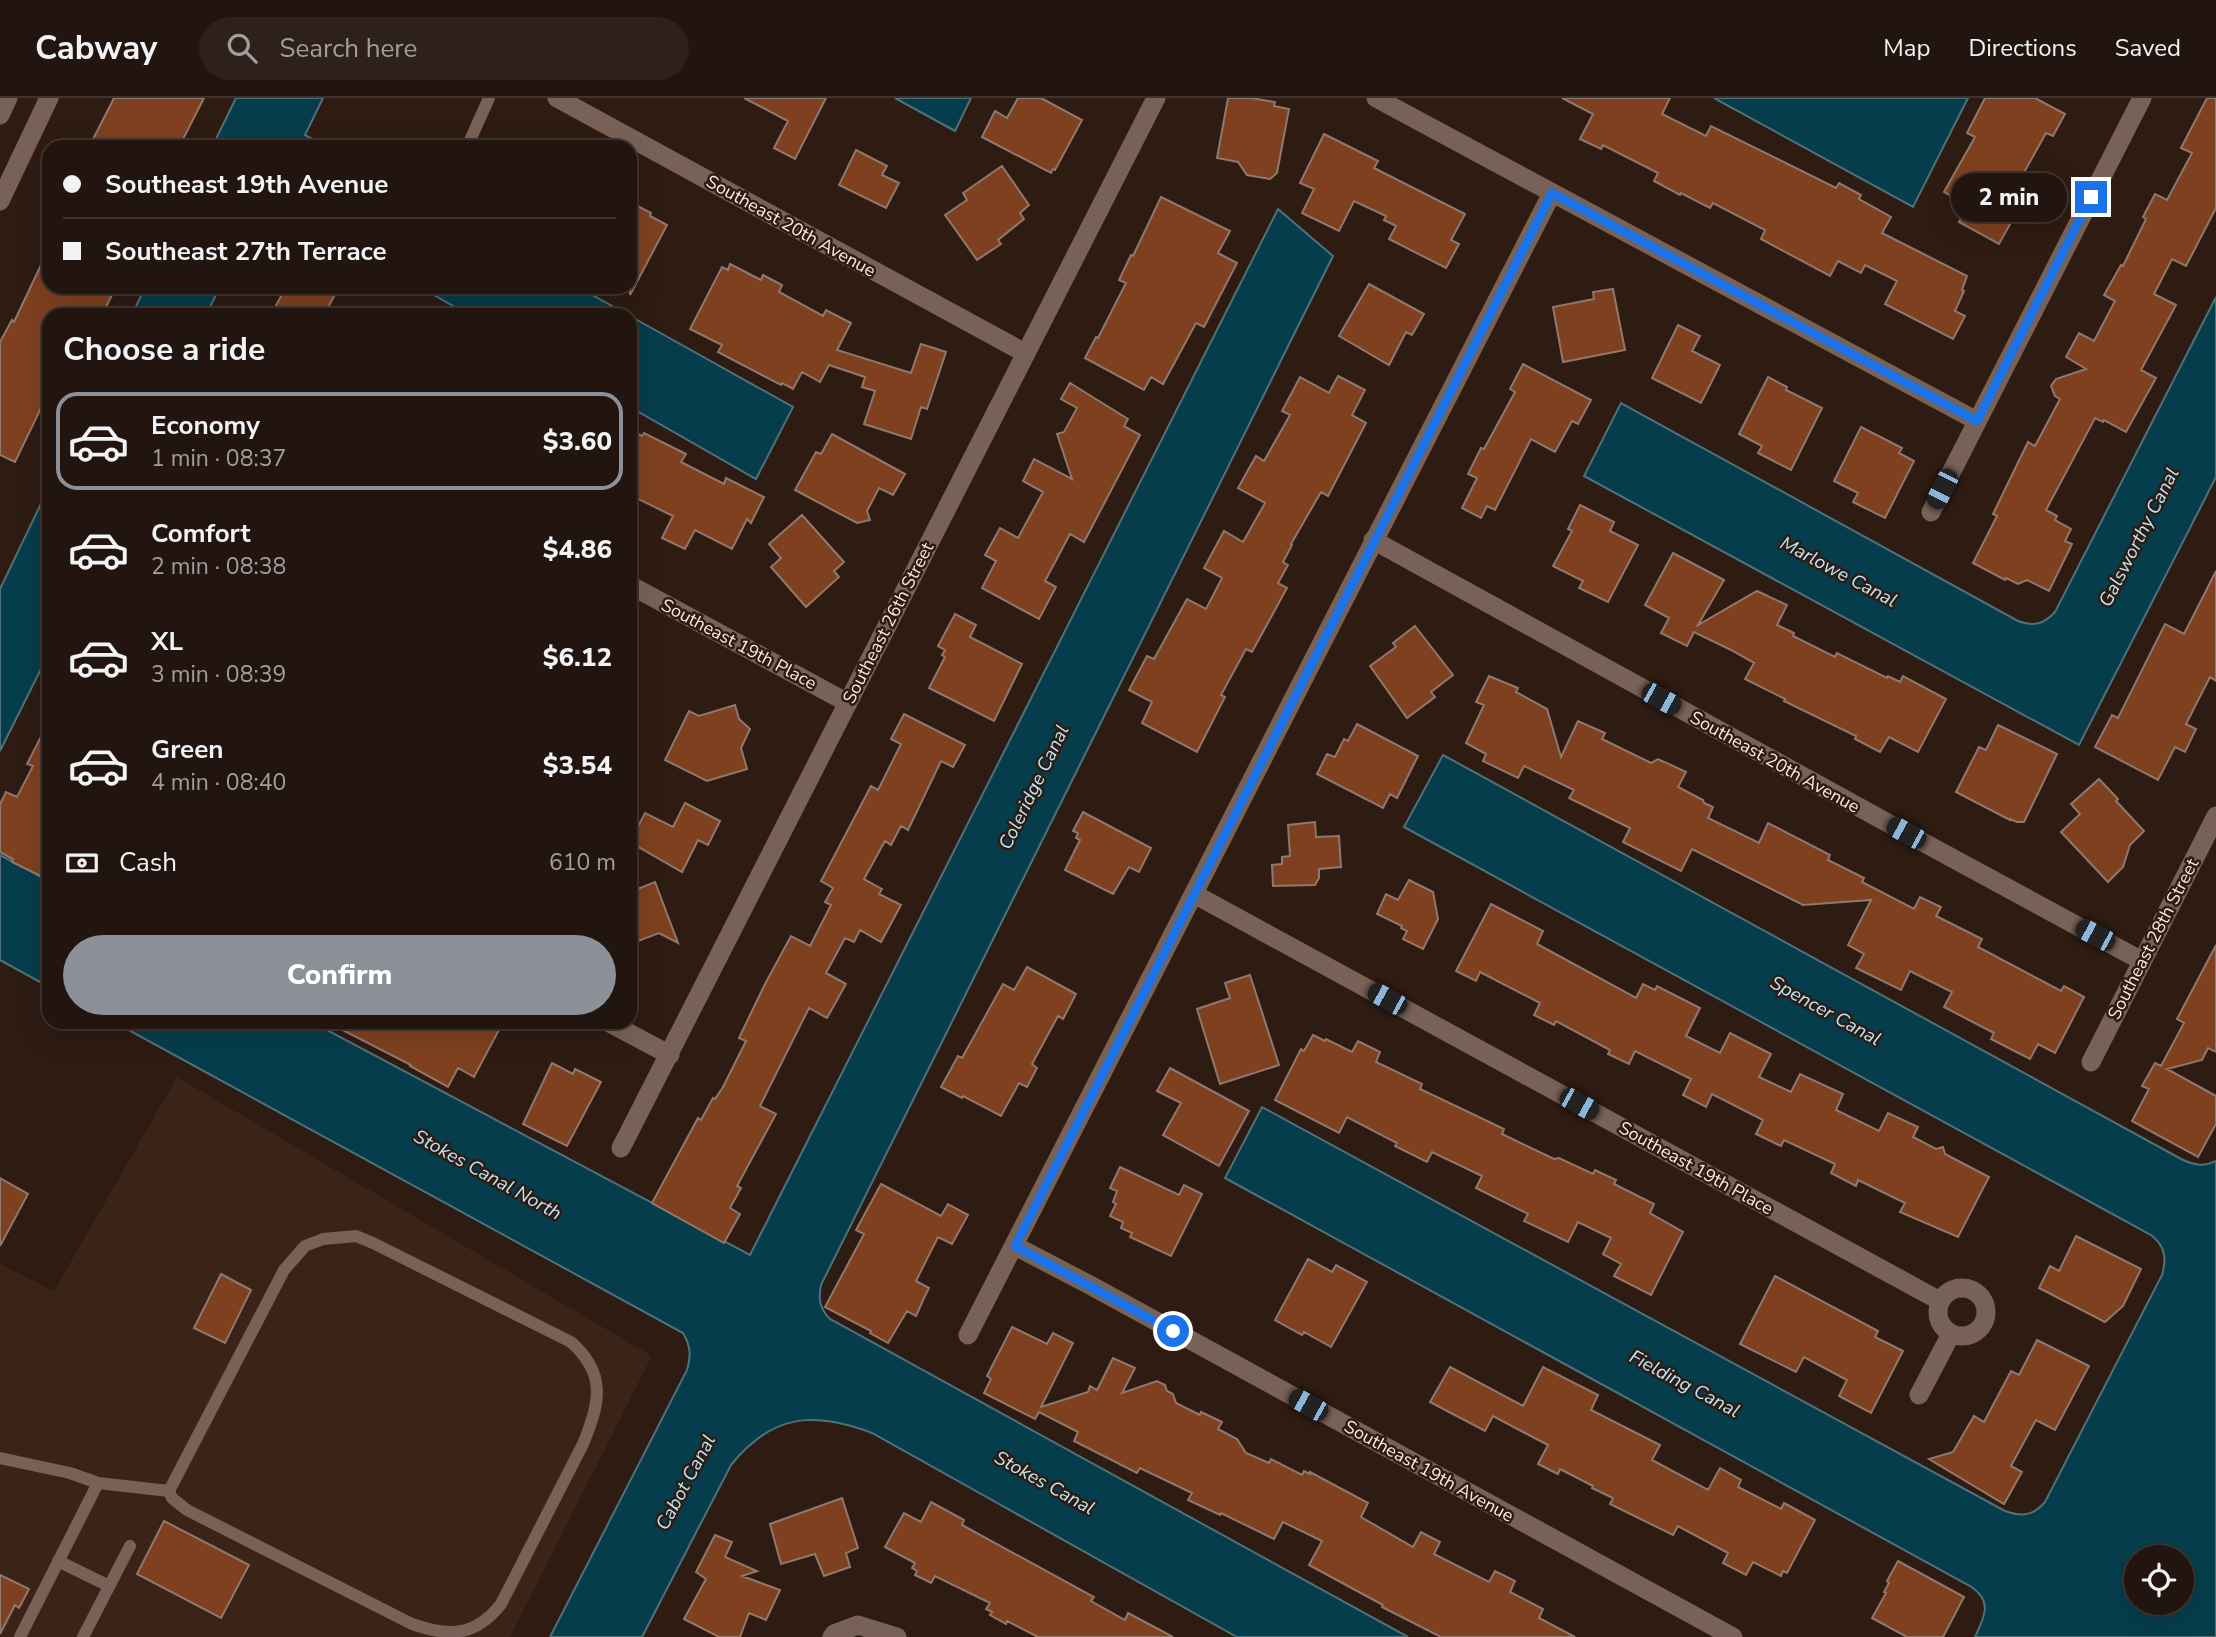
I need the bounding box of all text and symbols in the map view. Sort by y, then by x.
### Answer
search box [199,17,689,80]
text: Cabway [35,26,157,71]
icon: search [223,29,261,67]
text: Search here [279,31,417,66]
text: Map [1883,32,1930,64]
text: Directions [1968,32,2077,64]
text: Saved [2115,32,2181,64]
text: Southeast 19th Avenue [105,167,388,202]
street label: Southeast 20th Avenue [702,169,880,283]
callout: 2 min [1951,172,2066,222]
route end [2075,181,2107,213]
text: 2 min [1979,182,2039,213]
text: Southeast 27th Terrace [105,234,387,269]
text: Choose a ride [63,328,265,371]
text: Economy [151,408,260,443]
icon: car [67,410,130,473]
text: $3.60 [543,424,612,459]
text: 1 min · 08:37 [151,443,286,474]
water label: Galsworthy Canal [2093,463,2185,612]
car [1924,466,1961,512]
text: Comfort [151,516,251,551]
icon: car [67,518,130,581]
water label: Marlowe Canal [1776,530,1902,614]
text: $4.86 [543,532,612,567]
street label: Southeast 26th Street [837,538,939,708]
text: 2 min · 08:38 [151,551,286,582]
street label: Southeast 19th Place [657,593,821,695]
text: XL [151,624,183,659]
icon: car [67,626,130,689]
text: $6.12 [543,640,612,675]
text: 3 min · 08:39 [151,659,286,690]
car [1638,680,1685,718]
street label: Southeast 20th Avenue [1686,705,1864,819]
water label: Coleridge Canal [992,721,1075,854]
text: Green [151,732,224,767]
icon: car [67,734,130,797]
text: $3.54 [543,748,612,783]
text: 4 min · 08:40 [151,767,286,798]
car [1883,814,1930,852]
icon: cash [63,844,101,882]
text: Cash [119,845,177,880]
text: 610 m [549,847,616,878]
street label: Southeast 28th Street [2102,854,2204,1024]
car [2072,916,2119,954]
button: Confirm [63,935,616,1015]
water label: Spencer Canal [1765,970,1886,1052]
car [1364,980,1411,1018]
car [1556,1085,1603,1123]
street label: Southeast 19th Place [1615,1116,1777,1220]
water label: Stokes Canal North [409,1123,566,1226]
route start [1157,1315,1189,1347]
water label: Fielding Canal [1625,1344,1744,1424]
car [1285,1386,1332,1424]
street label: Southeast 19th Avenue [1340,1414,1518,1528]
water label: Cabot Canal [650,1430,722,1535]
water label: Stokes Canal [990,1445,1099,1521]
map controls [2124,1545,2194,1615]
button: locate [2124,1545,2194,1615]

